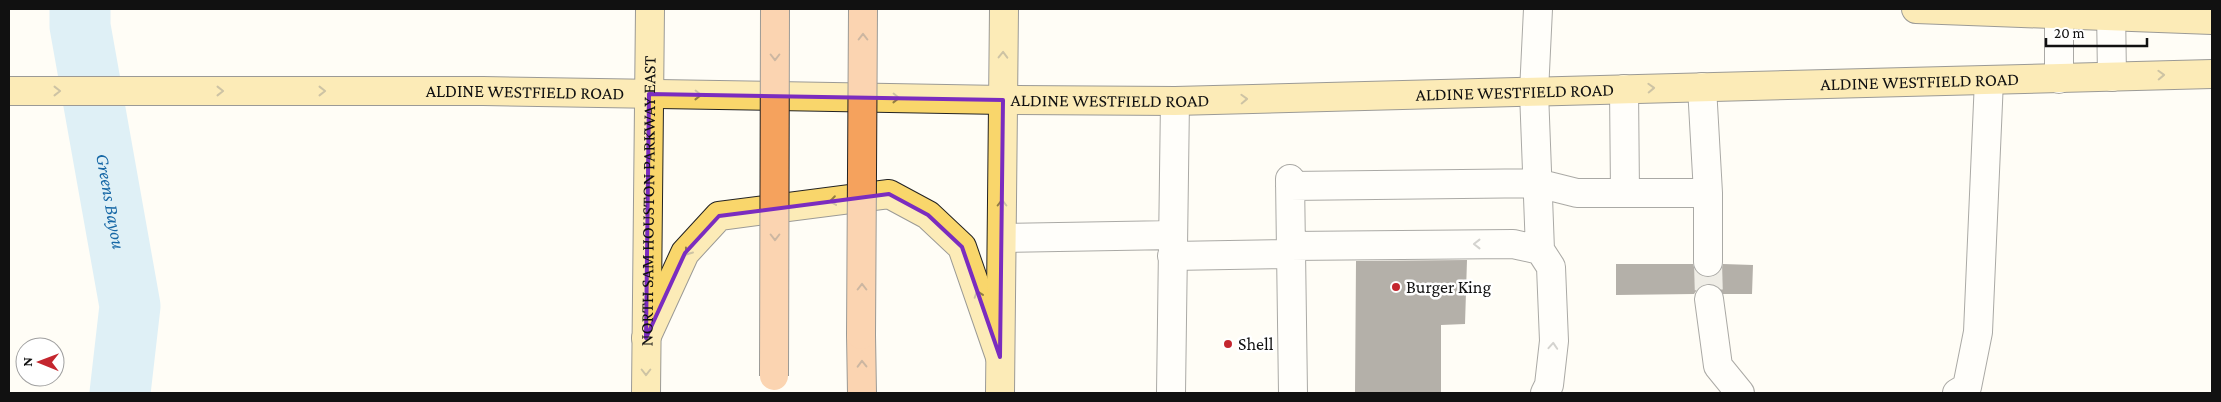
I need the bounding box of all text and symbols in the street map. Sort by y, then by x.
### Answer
scale bar [2046,15,2147,47]
text: 20 m [2054,25,2085,41]
one-way arrow [858,32,868,40]
one-way arrow [998,50,1008,58]
one-way arrow [770,54,780,62]
street label: NORTH SAM HOUSTON PARKWAY EAST [636,55,660,346]
street label: ALDINE WESTFIELD ROAD [1820,69,2019,94]
one-way arrow [2157,70,2165,81]
street label: ALDINE WESTFIELD ROAD [1415,80,1614,105]
street label: ALDINE WESTFIELD ROAD [426,81,624,103]
one-way arrow [1648,83,1656,94]
one-way arrow [54,86,62,96]
one-way arrow [216,86,224,96]
one-way arrow [318,86,326,96]
one-way arrow [694,90,702,100]
street label: ALDINE WESTFIELD ROAD [1011,90,1210,111]
one-way arrow [892,93,900,103]
one-way arrow [1240,94,1248,104]
water label: Greens Bayou [92,152,130,251]
one-way arrow [829,195,837,206]
one-way arrow [997,199,1007,206]
one-way arrow [770,234,780,242]
one-way arrow [1473,239,1480,249]
one-way arrow [685,246,694,256]
place label: Burger King [1406,277,1491,297]
marker: Burger King [1390,281,1402,293]
one-way arrow [857,282,867,290]
one-way arrow [974,290,984,299]
place label: Shell [1238,334,1274,354]
north arrow [15,337,65,387]
marker: Shell [1222,338,1234,350]
one-way arrow [1547,341,1558,349]
text: N [19,356,35,367]
one-way arrow [857,360,867,368]
one-way arrow [641,369,651,377]

